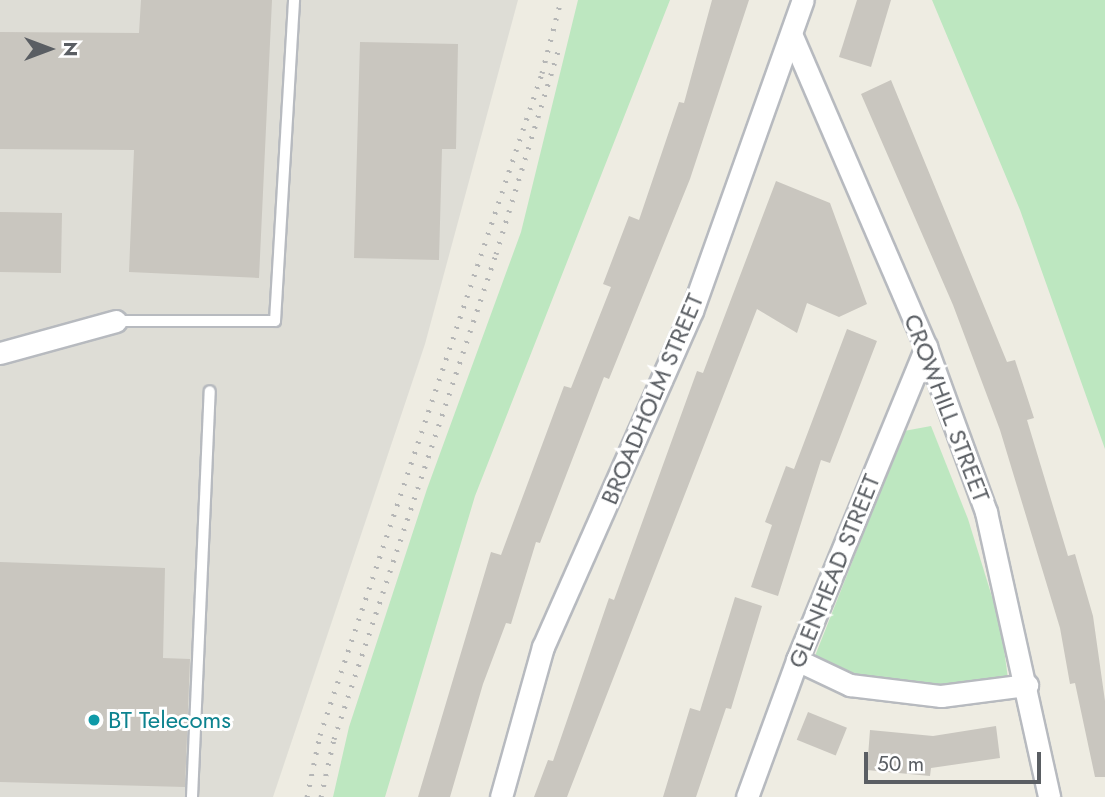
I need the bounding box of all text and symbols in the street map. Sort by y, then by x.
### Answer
north arrow [14,14,84,84]
text: N [57,41,84,57]
street label: BROADHOLM STREET [595,289,709,509]
street label: CROWHILL STREET [898,310,996,506]
street label: GLENHEAD STREET [782,470,886,672]
place label: BT Telecoms [108,706,231,734]
marker: BT Telecoms [86,712,102,728]
scale bar [867,738,1044,782]
text: 50 m [877,749,924,779]

